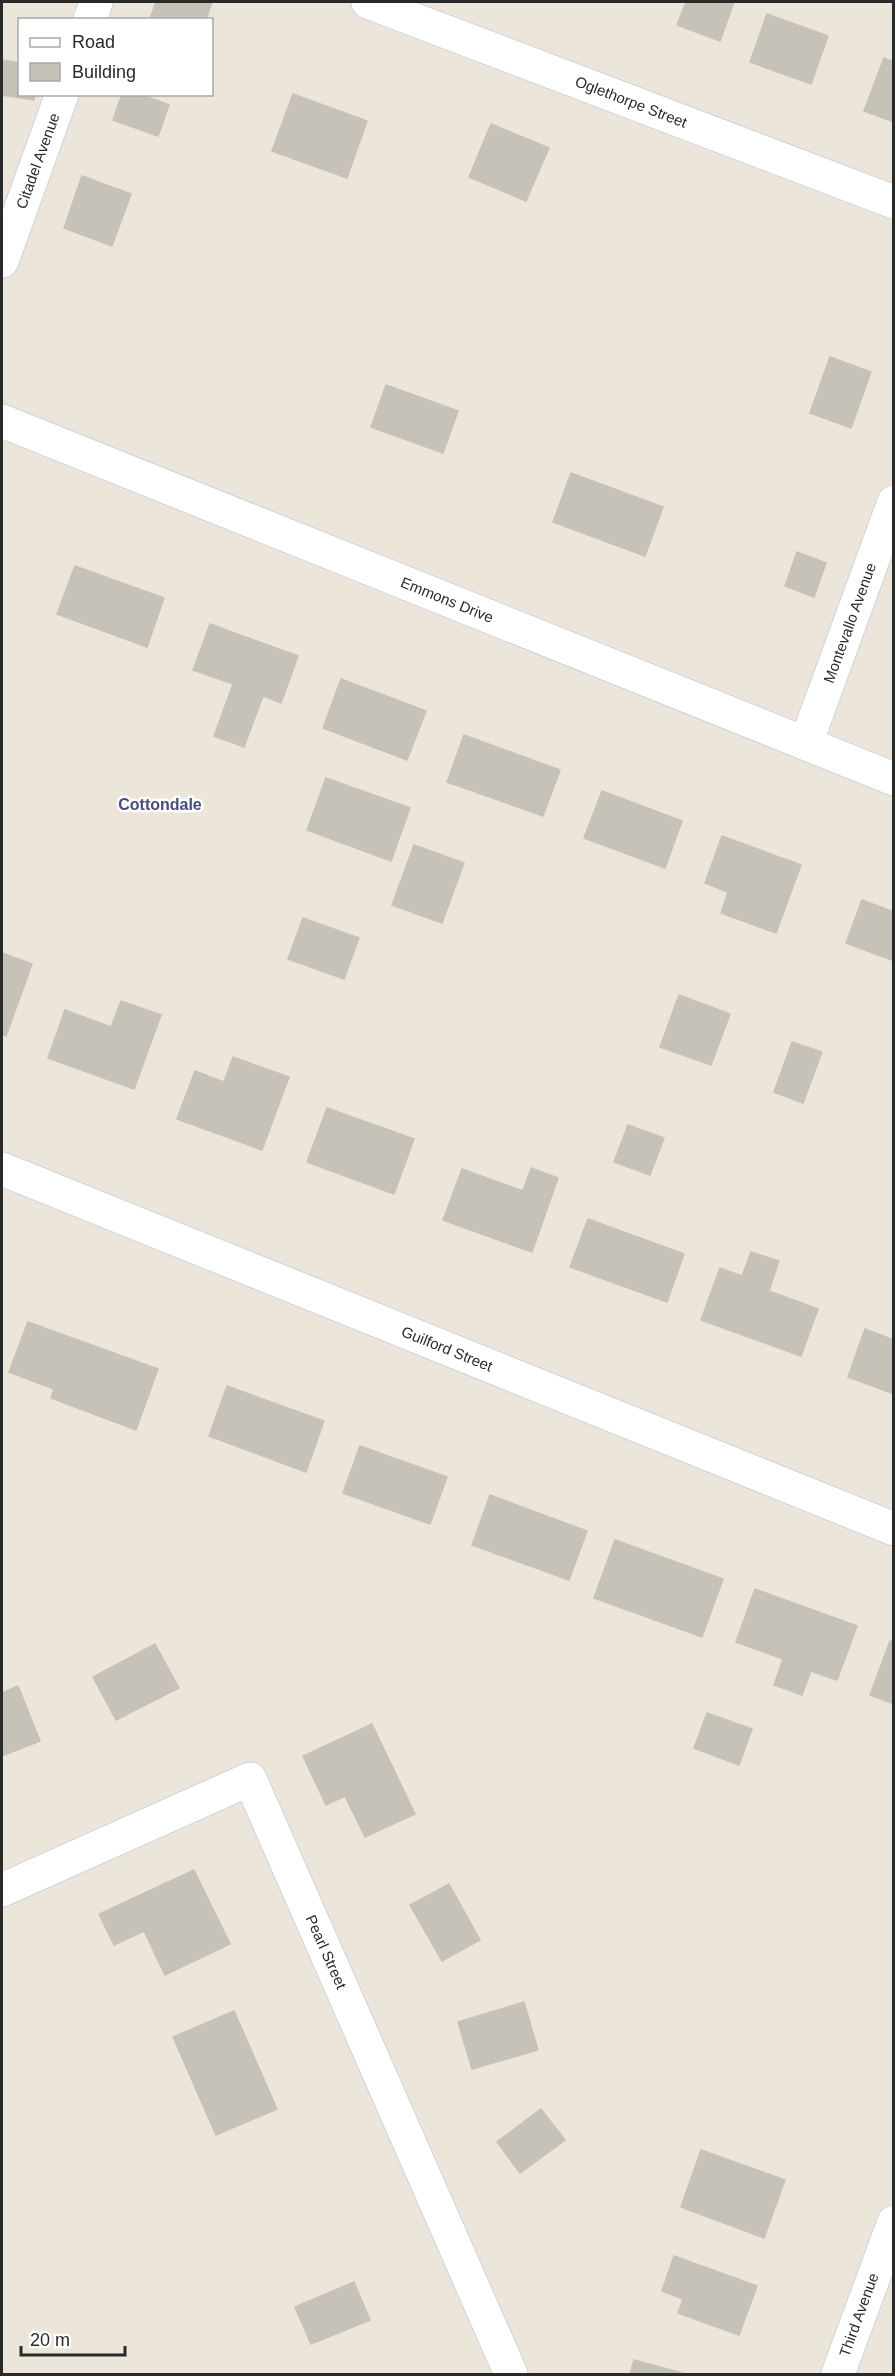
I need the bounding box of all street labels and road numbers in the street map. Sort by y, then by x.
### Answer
street label: Oglethorpe Street [573,72,690,131]
street label: Citadel Avenue [12,111,63,211]
street label: Montevallo Avenue [820,560,879,685]
street label: Emmons Drive [398,573,496,626]
street label: Guilford Street [399,1323,496,1375]
street label: Pearl Street [303,1912,351,1992]
street label: Third Avenue [835,2271,882,2359]

